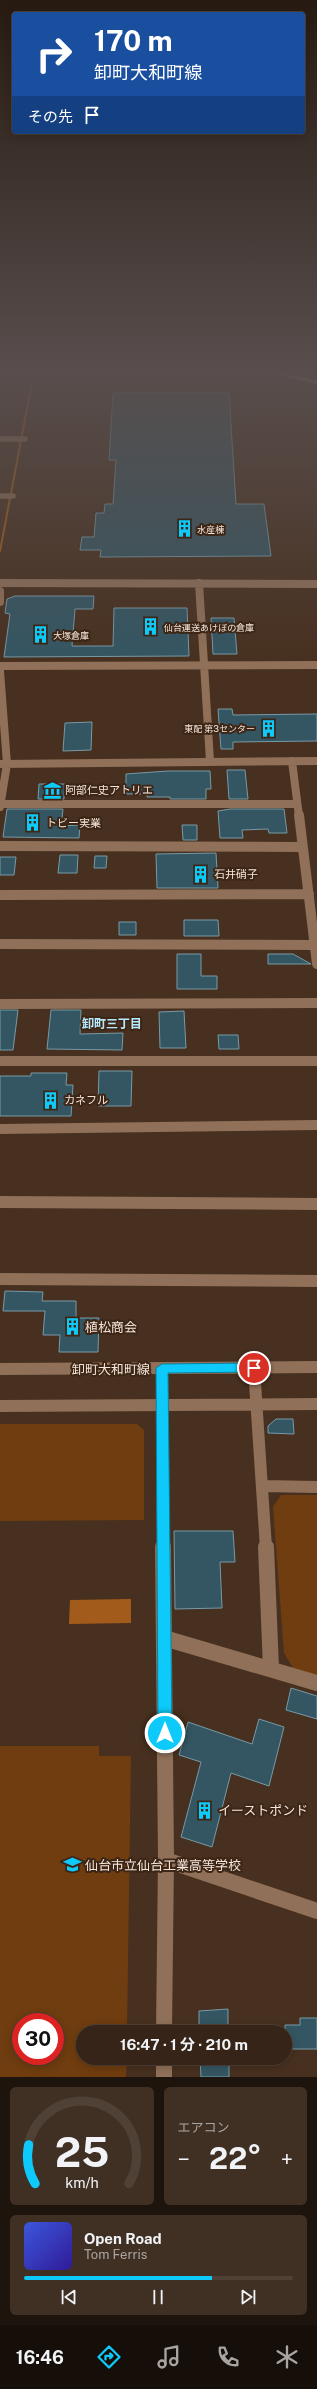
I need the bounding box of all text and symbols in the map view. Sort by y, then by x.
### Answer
text: 170 m [94,24,173,57]
icon: right [28,28,80,80]
text: 卸町大和町線 [94,62,202,83]
icon: arrive [81,104,103,126]
text: その先 [28,108,73,125]
building icon: 水産棟 [174,519,194,539]
place label: 水産棟 [197,524,225,535]
building icon: 仙台運送あけぼの倉庫 [141,617,161,637]
place label: 仙台運送あけぼの倉庫 [163,622,254,633]
building icon: 大塚倉庫 [30,625,50,645]
place label: 大塚倉庫 [53,630,89,641]
building icon: 東配 第3センター [258,718,278,738]
place label: 東配 第3センター [184,723,255,734]
museum icon: 阿部仁史アトリエ [42,780,62,800]
place label: 阿部仁史アトリエ [65,784,153,796]
building icon: トビー実業 [23,813,43,833]
place label: トビー実業 [46,817,101,829]
building icon: 石井硝子 [191,864,211,884]
place label: 石井硝子 [214,868,258,880]
district label: 卸町三丁目 [82,1017,142,1031]
building icon: カネフル [41,1090,61,1110]
place label: カネフル [64,1094,108,1106]
building icon: 植松商会 [62,1317,82,1337]
place label: 植松商会 [85,1320,137,1335]
pin [237,1351,271,1385]
icon: arrive [243,1357,265,1379]
street label: 卸町大和町線 [71,1362,150,1377]
position arrow [144,1712,186,1754]
building icon: イーストポンド [195,1800,215,1820]
place label: イーストポンド [218,1803,308,1818]
school or university icon: 仙台市立仙台工業高等学校 [62,1855,82,1875]
place label: 仙台市立仙台工業高等学校 [85,1858,241,1873]
speed limit sign: 30 [12,2013,64,2065]
text: 16:47 · 1 分 · 210 m [120,2036,248,2053]
text: エアコン [178,2120,230,2135]
text: 25 [55,2127,109,2176]
text: 22° [209,2140,261,2176]
text: − [178,2146,190,2172]
text: + [281,2146,293,2172]
text: km/h [65,2174,99,2191]
text: Open Road [84,2230,162,2247]
text: Tom Ferris [84,2247,147,2262]
icon: previous [58,2286,80,2308]
icon: pause [147,2286,169,2308]
icon: next [237,2286,259,2308]
icon: directions [95,2343,123,2371]
icon: music [155,2343,183,2371]
icon: phone [214,2343,242,2371]
icon: climate [273,2343,301,2371]
text: 16:46 [16,2347,64,2368]

